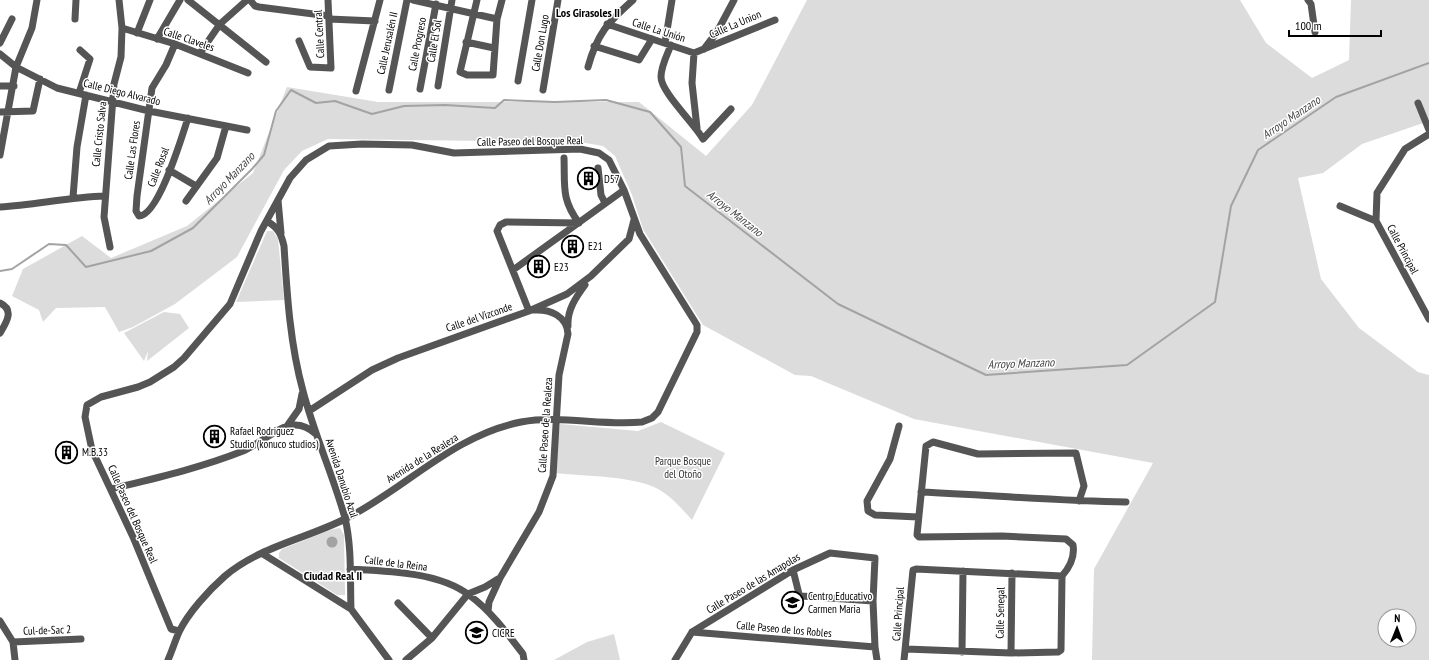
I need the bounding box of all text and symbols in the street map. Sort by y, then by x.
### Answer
district label: Los Girasoles II [556,5,620,20]
street label: Calle La Union [707,7,763,41]
street label: Calle Central [311,9,327,59]
street label: Calle Jerusalén II [374,10,400,76]
scale bar [1289,12,1381,38]
street label: Calle Don Lugo [528,13,552,73]
street label: Calle La Unión [631,15,687,45]
street label: Calle Progreso [405,16,429,72]
street label: Calle El Sol [424,18,444,63]
text: 100 m [1295,18,1322,33]
street label: Calle Claveles [162,24,217,54]
street label: Calle Diego Alvarado [82,76,162,108]
water label: Arroyo Manzano [1259,92,1324,142]
street label: Calle Cristo Salva [89,101,109,167]
street label: Calle Las Flores [121,119,143,180]
street label: Calle Paseo del Bosque Real [477,133,584,149]
street label: Calle Rosal [144,145,172,189]
water label: Arroyo Manzano [200,148,258,207]
building icon: D57 [575,166,601,192]
place label: D57 [604,172,620,186]
water label: Arroyo Manzano [704,187,767,240]
street label: Calle Principal [1384,222,1422,277]
building icon: E21 [560,233,586,259]
place label: E21 [588,239,603,253]
building icon: E23 [525,254,551,280]
place label: E23 [554,260,569,274]
street label: Calle del Vizconde [444,299,514,335]
water label: Arroyo Manzano [987,354,1055,372]
street label: Calle Paseo de la Realeza [535,377,555,473]
building icon: Rafael Rodriguez Studio (konuco studios) [201,424,227,450]
place label: Rafael Rodriguez Studio (konuco studios) [230,424,319,451]
street label: Avenida de la Realeza [383,430,461,486]
street label: Avenida Danubio Azul [323,437,362,520]
building icon: M.B.33 [54,439,80,465]
place label: M.B.33 [82,445,108,459]
park label: Parque Bosque del Otoño [655,454,712,481]
street label: Calle Paseo del Bosque Real [105,463,161,566]
street label: Calle Paseo de las Amapolas [704,549,803,617]
street label: Calle de la Reina [364,552,428,574]
district label: Ciudad Real II [304,568,362,583]
street label: Calle Principal [889,586,907,642]
street label: Calle Senegal [993,587,1007,639]
school or university icon: Centro Educativo Carmen Maria [779,589,805,615]
place label: Centro Educativo Carmen Maria [808,589,872,616]
north arrow [1377,608,1417,648]
text: N [1394,611,1400,625]
street label: Calle Paseo de los Robles [736,618,833,640]
school or university icon: CICRE [463,620,489,646]
street label: Cul-de-Sac 2 [23,622,71,638]
place label: CICRE [492,626,515,640]

